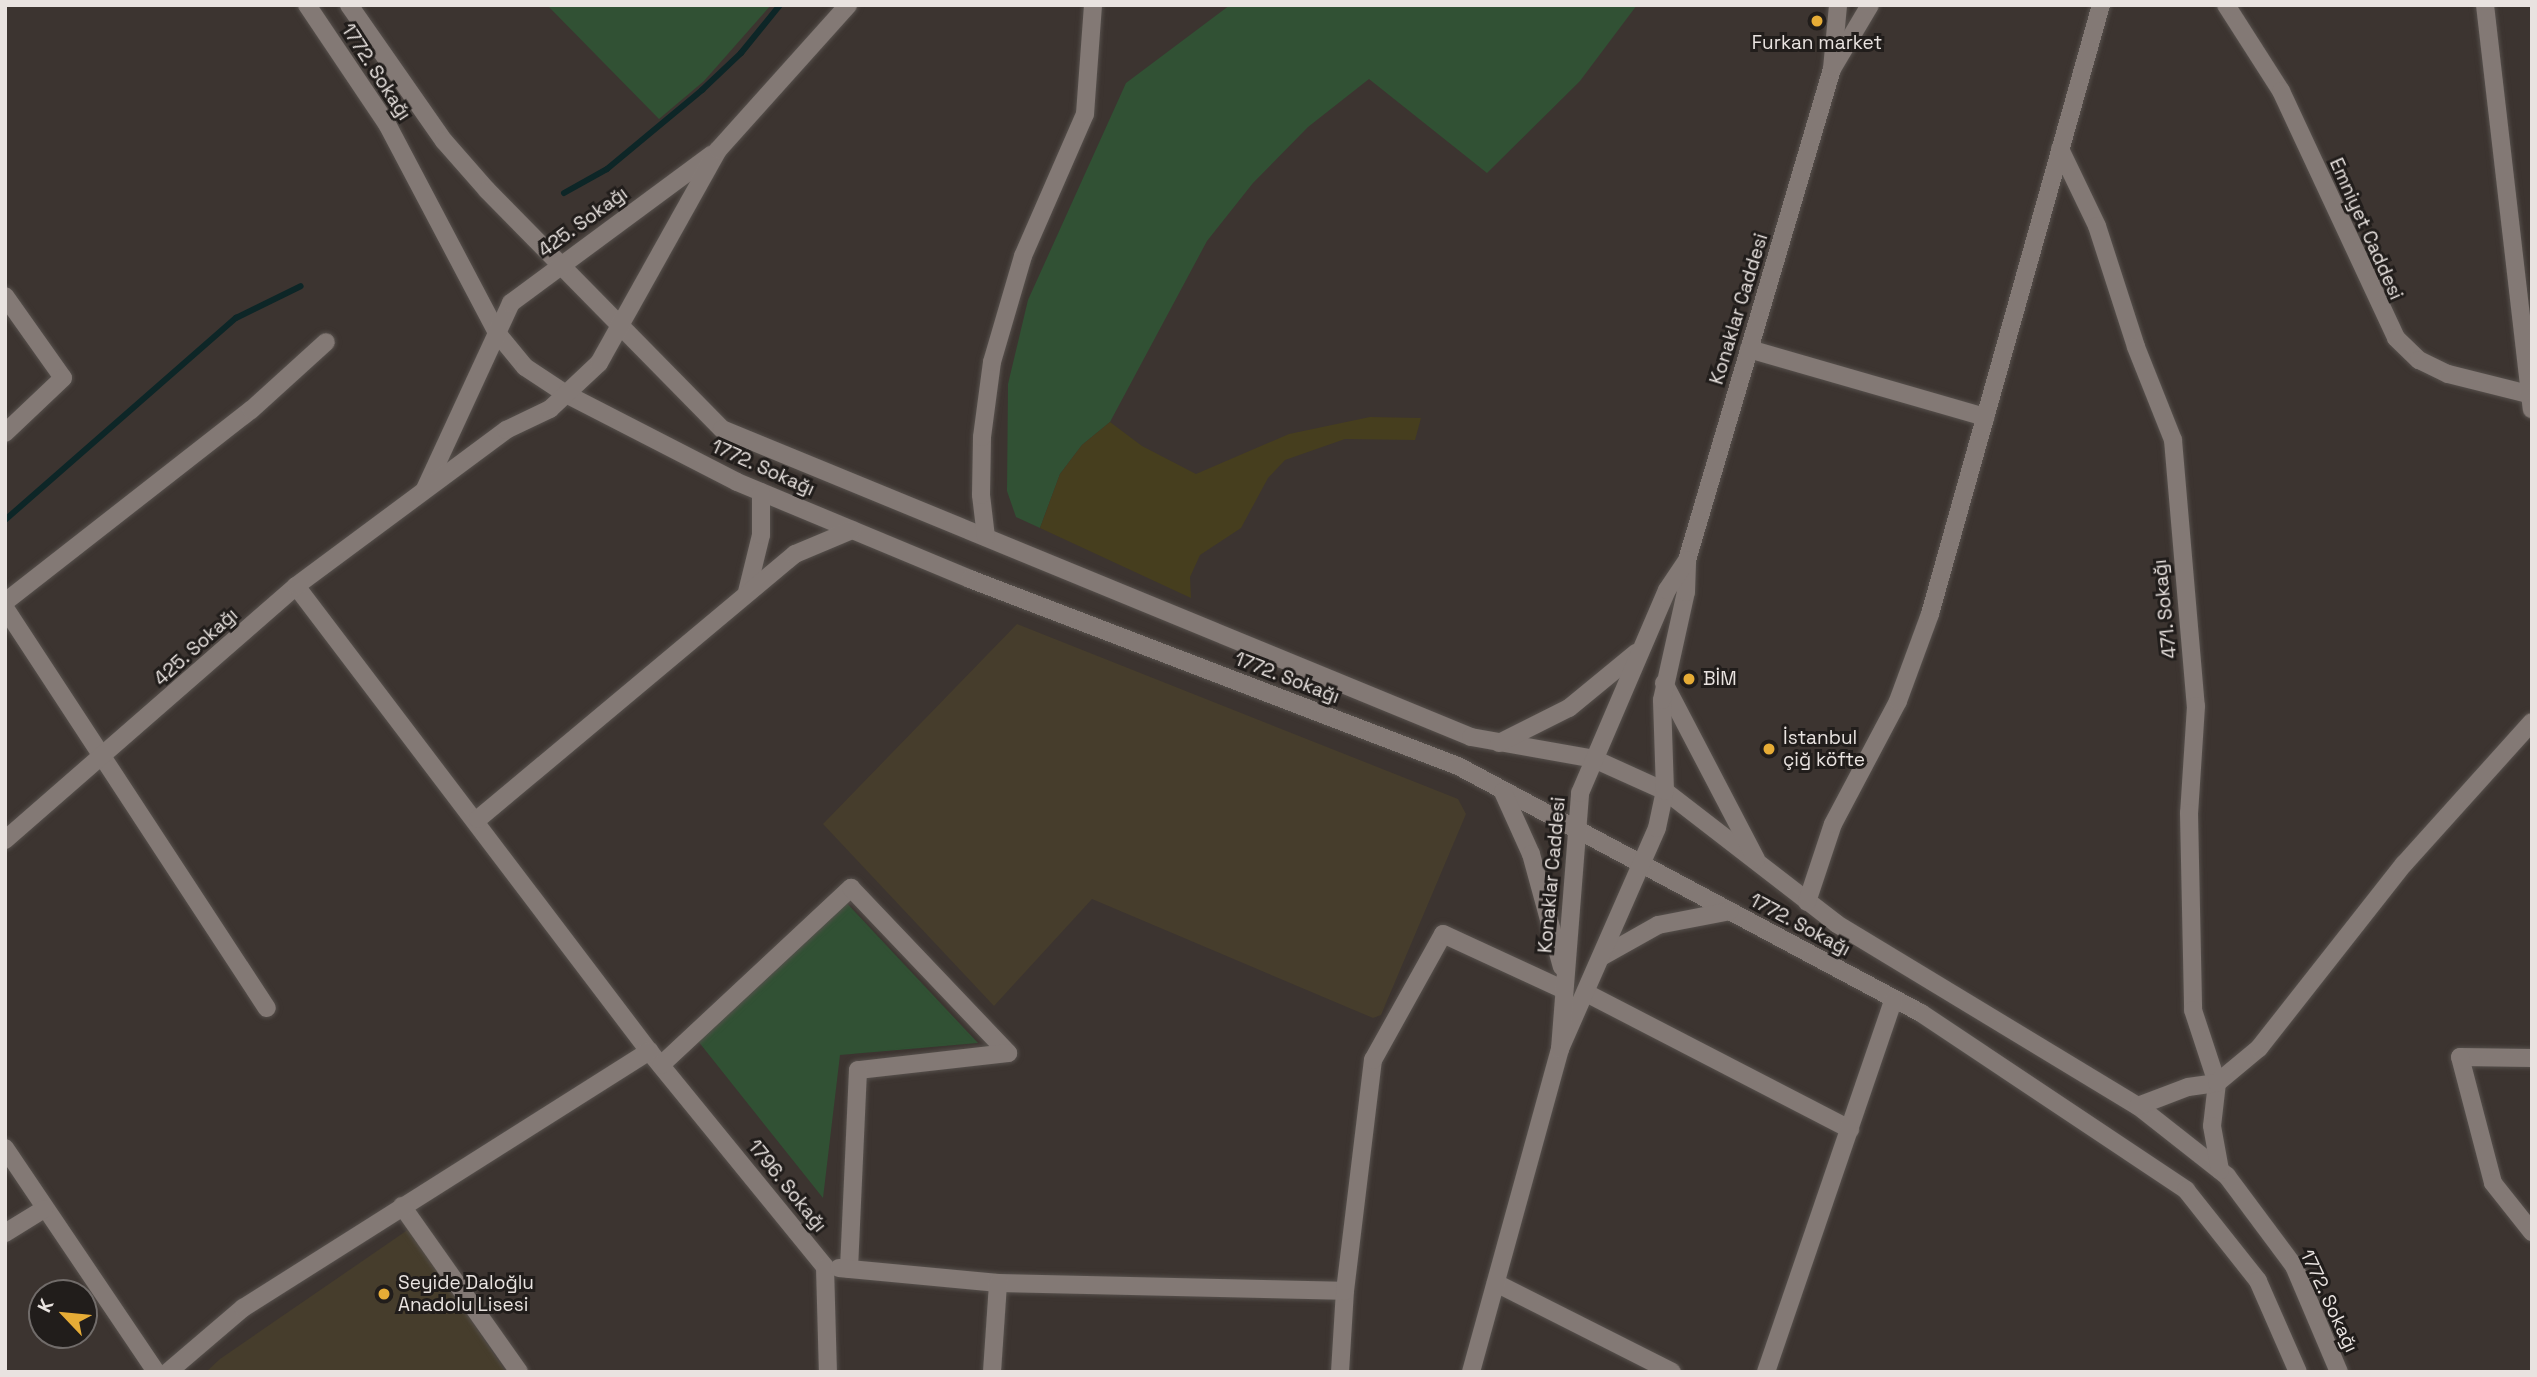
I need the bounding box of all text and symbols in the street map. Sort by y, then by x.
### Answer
marker: Furkan market [1809,13,1825,29]
street label: 1772. Sokağı [336,19,416,125]
place label: Furkan market [1752,32,1882,54]
street label: Emniyet Caddesi [2325,155,2407,303]
street label: 425. Sokağı [534,182,632,262]
street label: Konaklar Caddesi [1705,231,1773,387]
street label: 1772. Sokağı [708,435,818,501]
street label: 471. Sokağı [2148,558,2182,660]
street label: 425. Sokağı [149,603,243,691]
street label: 1772. Sokağı [1231,647,1343,709]
place label: BİM [1703,668,1737,690]
marker: BİM [1681,671,1697,687]
place label: İstanbul çiğ köfte [1783,727,1865,771]
marker: İstanbul çiğ köfte [1761,741,1777,757]
street label: Konaklar Caddesi [1534,796,1570,954]
street label: 1772. Sokağı [1746,889,1854,961]
street label: 1796. Sokağı [743,1135,831,1237]
street label: 1772. Sokağı [2295,1246,2363,1356]
place label: Seyide Daloğlu Anadolu Lisesi [398,1272,534,1316]
north arrow [28,1279,98,1349]
marker: Seyide Daloğlu Anadolu Lisesi [376,1286,392,1302]
text: K [32,1295,59,1316]

